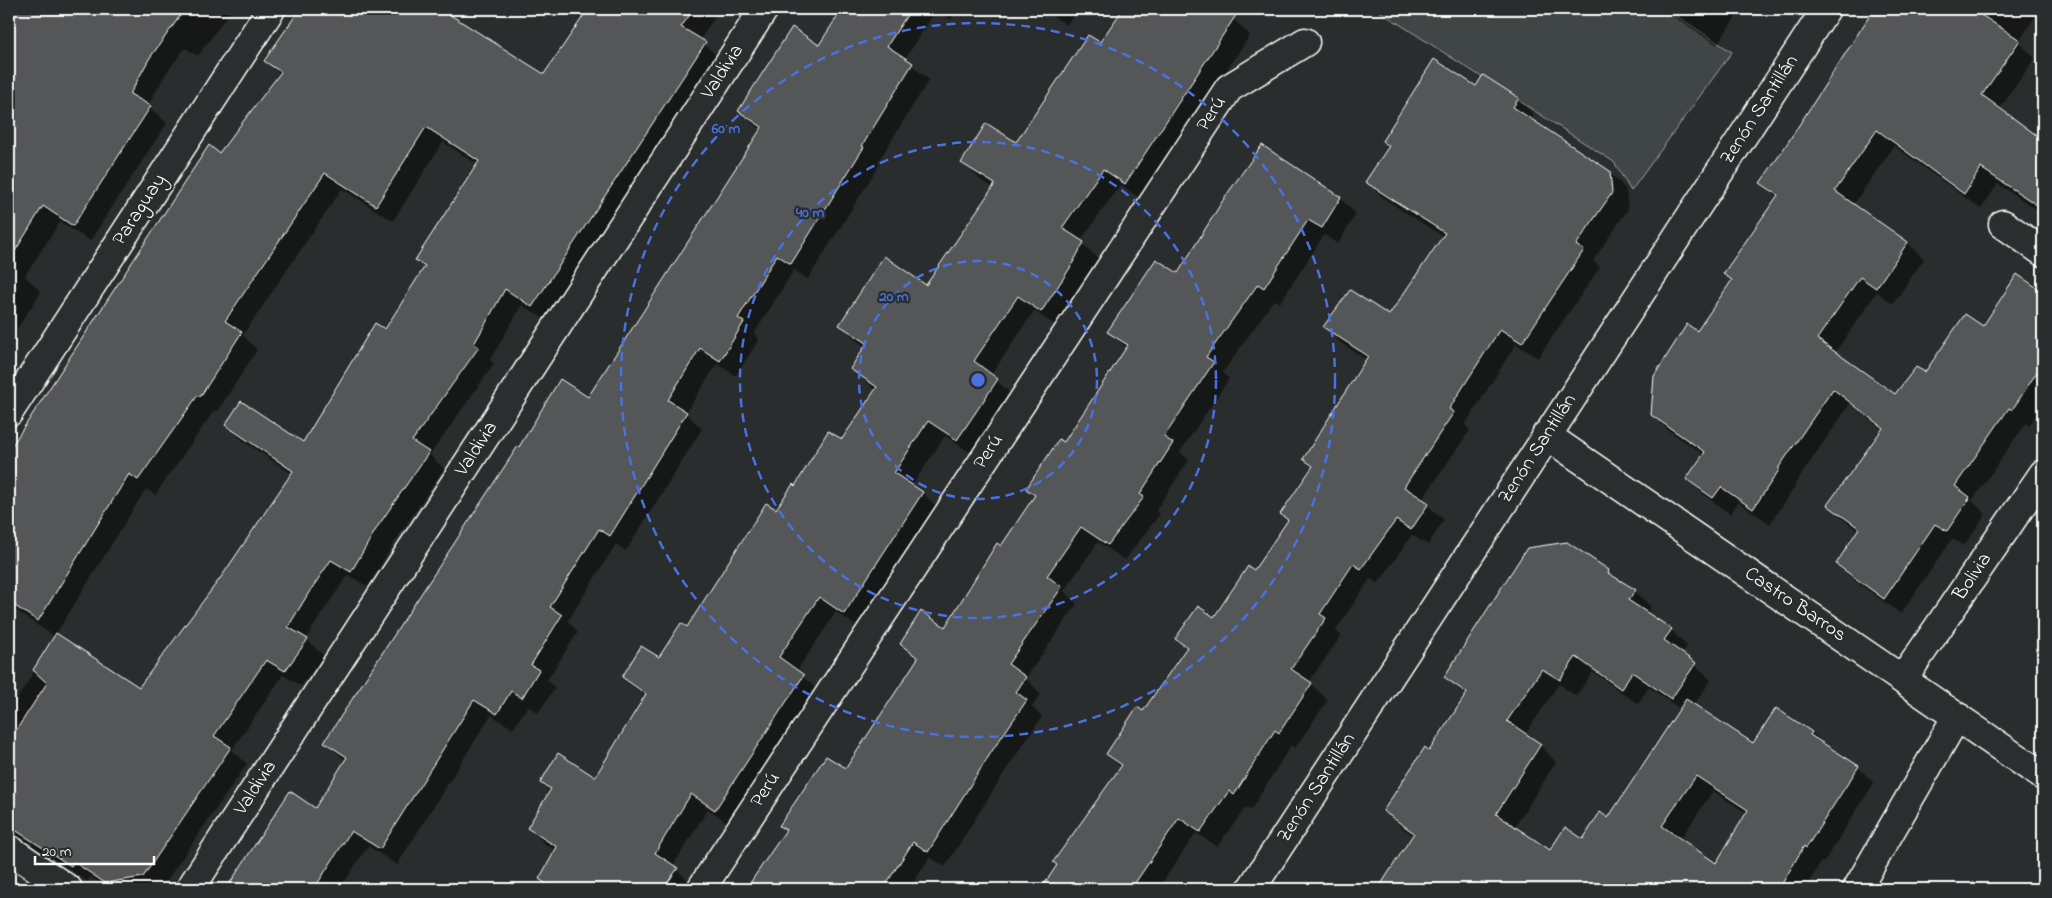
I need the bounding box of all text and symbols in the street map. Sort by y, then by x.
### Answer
street label: Valdivia [694,39,752,106]
street label: Zenón Santillán [1714,49,1807,171]
street label: Perú [1190,91,1234,137]
text: 60 m [711,118,741,140]
street label: Paraguay [106,168,175,252]
text: 40 m [795,202,824,224]
text: 20 m [878,286,909,308]
centre of rings [969,371,987,389]
street label: Zenón Santillán [1492,388,1585,510]
street label: Valdivia [448,416,506,483]
street label: Perú [967,429,1011,475]
street label: Bolivia [1946,547,2000,608]
street label: Castro Barros [1738,560,1852,650]
street label: Zenón Santillán [1271,727,1364,849]
street label: Valdivia [227,755,285,822]
street label: Perú [744,767,788,813]
scale bar [35,833,154,865]
text: 20 m [42,841,72,863]

